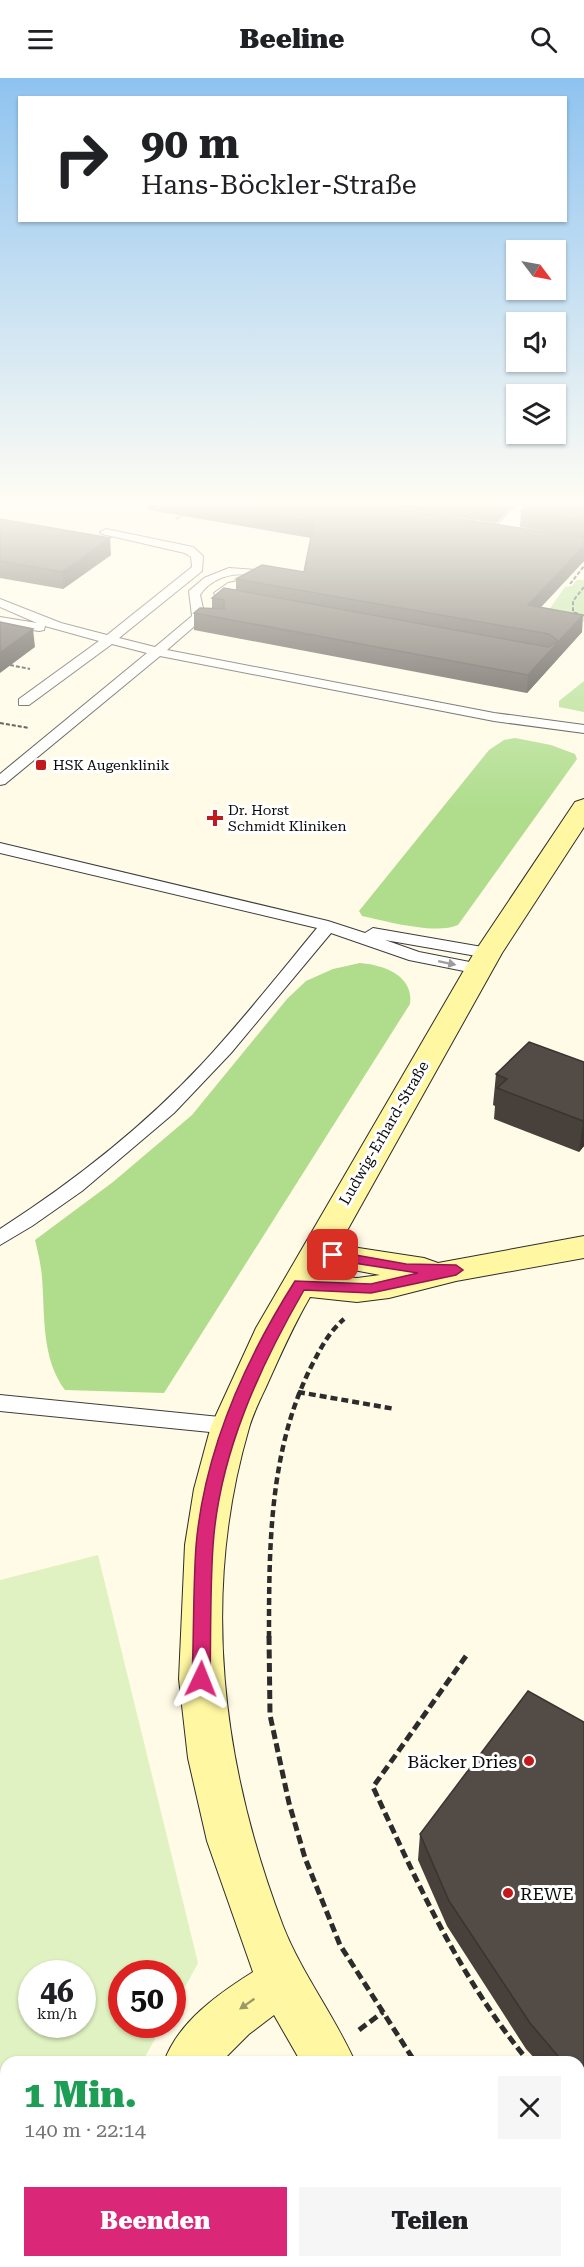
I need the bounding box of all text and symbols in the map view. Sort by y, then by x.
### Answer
icon: menu [24,23,57,56]
text: Beeline [239,23,345,55]
icon: search [527,23,560,56]
text: 90 m [141,119,239,168]
icon: right [42,120,120,198]
text: Hans-Böckler-Straße [141,169,417,201]
north arrow [506,240,566,300]
map controls [506,240,566,444]
button: sound [506,312,566,372]
button: layers [506,384,566,444]
place label: HSK Augenklinik [53,757,169,773]
marker: HSK Augenklinik [34,758,48,772]
place label: Dr. Horst Schmidt Kliniken [228,802,346,834]
marker: Dr. Horst Schmidt Kliniken [206,809,224,827]
one-way arrow [437,959,456,968]
street label: Ludwig-Erhard-Straße [335,1058,433,1208]
pin [307,1229,358,1280]
icon: arrive [316,1238,349,1271]
position arrow [169,1647,233,1711]
place label: Bäcker Dries [407,1751,517,1772]
marker: Bäcker Dries [522,1754,536,1768]
place label: REWE [520,1883,574,1904]
marker: REWE [501,1886,515,1900]
speed limit sign: 50 [108,1960,186,2038]
text: 46 [40,1974,74,2009]
one-way arrow [240,1998,256,2010]
text: km/h [37,2005,77,2023]
text: 1 Min. [24,2074,137,2116]
button: close [498,2076,561,2139]
text: 140 m · 22:14 [24,2118,146,2142]
button: Beenden [24,2187,287,2256]
button: Teilen [299,2187,561,2256]

